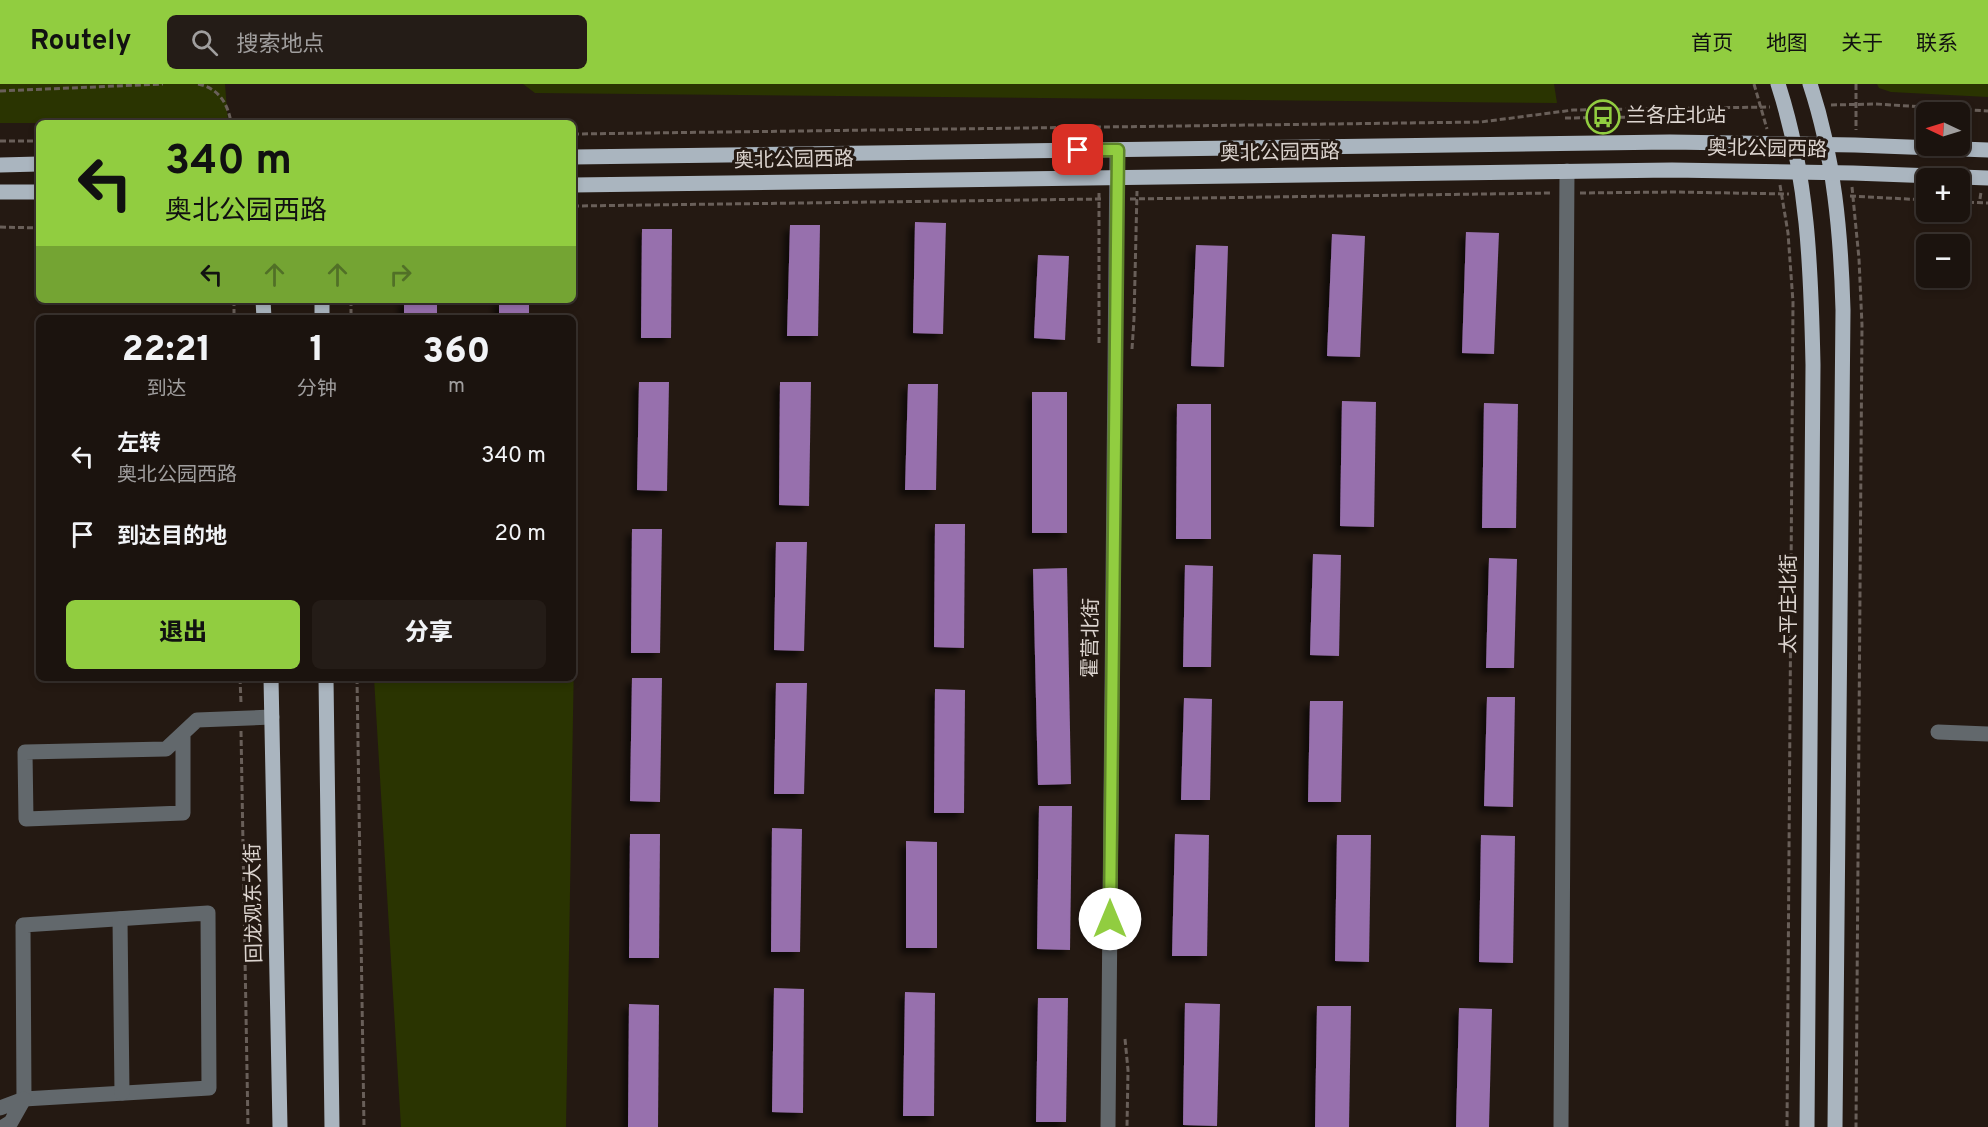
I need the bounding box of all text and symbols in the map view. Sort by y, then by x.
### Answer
search box [167,15,587,69]
text: Routely [30,24,131,60]
icon: search [188,26,221,59]
text: 首页 [1691,31,1733,58]
text: 地图 [1766,31,1808,58]
text: 关于 [1841,31,1883,58]
text: 联系 [1916,31,1958,58]
text: 搜索地点 [236,32,324,59]
bus stop icon: 兰各庄北站 [1585,99,1621,135]
north arrow [1916,102,1970,156]
map controls [1916,102,1970,288]
place label: 兰各庄北站 [1626,104,1726,130]
pin [1052,124,1103,175]
icon: arrive [1061,133,1094,166]
text: 340 m [165,136,292,189]
street label: 奥北公园西路 [1707,136,1827,164]
street label: 奥北公园西路 [1220,140,1340,168]
icon: left [66,144,144,222]
street label: 奥北公园西路 [734,147,854,175]
button: + [1916,168,1970,222]
text: 奥北公园西路 [165,195,327,229]
button: − [1916,234,1970,288]
icon: left [195,258,228,291]
icon: ahead [258,258,291,291]
icon: ahead [321,258,354,291]
icon: right [384,258,417,291]
text: 22:21 [122,328,211,374]
text: 1 [310,328,324,374]
text: 360 [423,330,490,376]
text: m [448,374,465,400]
text: 到达 [146,377,186,403]
text: 分钟 [297,377,337,403]
text: 左转 [117,431,161,458]
icon: left [66,440,99,473]
text: 340 m [481,443,546,470]
text: 奥北公园西路 [117,463,237,489]
icon: arrive [66,518,99,551]
text: 20 m [495,521,546,548]
text: 到达目的地 [117,524,227,551]
street label: 太平庄北街 [1777,554,1803,654]
street label: 霍营北街 [1078,598,1106,678]
button: 退出 [66,600,300,669]
button: 分享 [312,600,546,669]
street label: 回龙观东大街 [241,843,269,963]
position arrow [1078,887,1142,951]

